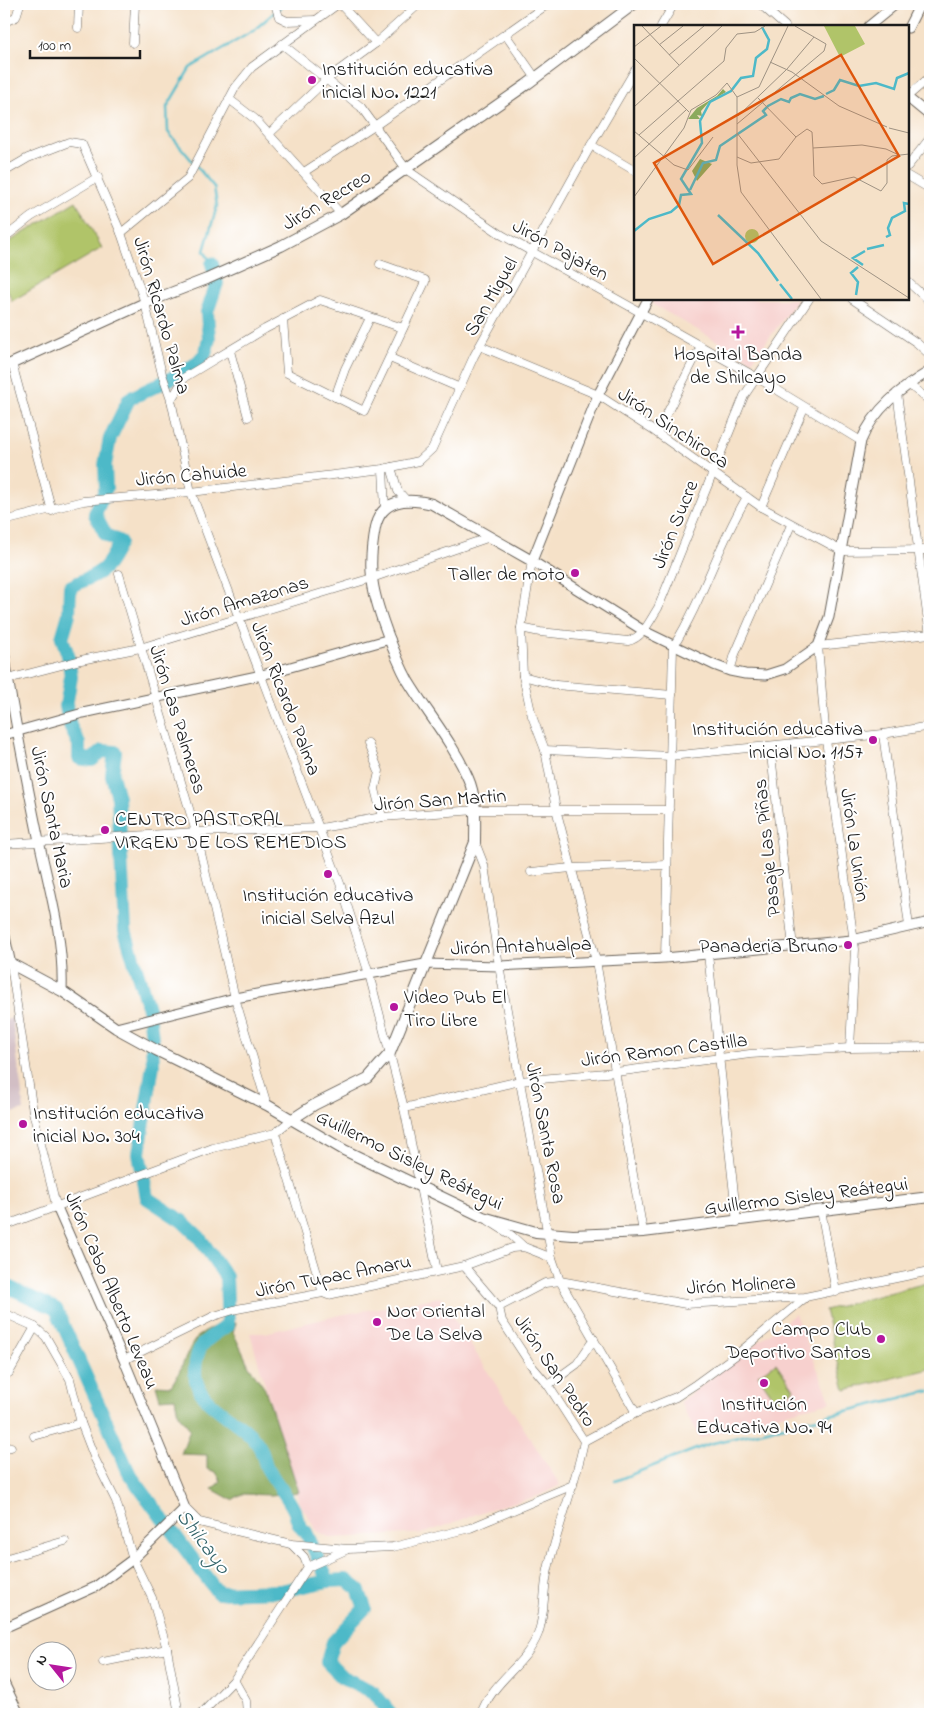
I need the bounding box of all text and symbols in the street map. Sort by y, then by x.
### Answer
inset map [634,25,909,300]
scale bar [30,28,140,60]
text: 100 m [38,35,71,57]
place label: Institución educativa inicial No. 1221 [322,56,493,108]
marker: Institución educativa inicial No. 1221 [306,74,318,86]
street label: Jirón Recreo [277,163,377,239]
street label: Jirón Pajaten [506,213,613,290]
street label: Jirón Ricardo Palma [124,233,197,398]
street label: San Miguel [458,252,527,343]
marker: Hospital Banda de Shilcayo [731,325,745,339]
place label: Hospital Banda de Shilcayo [674,341,802,393]
street label: Jirón Sinchiroca [611,381,734,477]
street label: Jirón Cahuide [135,457,248,496]
street label: Jirón Sucre [645,476,707,574]
place label: Taller de moto [448,561,565,590]
marker: Taller de moto [569,567,581,579]
street label: Jirón Amazonas [177,569,313,636]
street label: Jirón Ricardo Palma [242,618,327,780]
street label: Jirón Las Palmeras [140,642,213,798]
place label: Institución educativa inicial No. 1157 [692,716,863,768]
marker: Institución educativa inicial No. 1157 [867,734,879,746]
street label: Jirón Santa Maria [21,744,80,891]
street label: Pasaje Las Piñas [747,777,790,918]
street label: Jirón San Martin [373,782,507,821]
street label: Jirón La Unión [831,787,876,904]
place label: CENTRO PASTORAL VIRGEN DE LOS REMEDIOS [114,806,347,858]
marker: CENTRO PASTORAL VIRGEN DE LOS REMEDIOS [99,824,111,836]
marker: Institución educativa inicial Selva Azul [322,868,334,880]
place label: Institución educativa inicial Selva Azul [243,882,414,934]
street label: Jirón Antahualpa [450,931,592,964]
place label: Panaderia Bruno [699,933,838,962]
marker: Panaderia Bruno [842,939,854,951]
place label: Video Pub El Tiro Libre [403,984,506,1036]
marker: Video Pub El Tiro Libre [388,1001,400,1013]
street label: Jirón Ramon Castilla [580,1027,749,1076]
street label: Jirón Santa Rosa [517,1060,572,1207]
place label: Institución educativa inicial No. 304 [33,1100,204,1152]
street label: Guillermo Sisley Reátegui [310,1103,507,1220]
marker: Institución educativa inicial No. 304 [17,1118,29,1130]
street label: Guillermo Sisley Reátegui [703,1171,910,1225]
street label: Jirón Cabo Alberto Leveau [56,1188,165,1394]
street label: Jirón Tupac Amaru [253,1248,414,1307]
street label: Jirón Molinera [686,1269,797,1304]
place label: Nor Oriental De La Selva [386,1298,485,1350]
street label: Jirón San Pedro [505,1309,602,1434]
marker: Nor Oriental De La Selva [371,1316,383,1328]
place label: Campo Club Deportivo Santos [725,1316,871,1368]
marker: Campo Club Deportivo Santos [875,1333,887,1345]
marker: Institución Educativa No. 94 [758,1377,770,1389]
place label: Institución Educativa No. 94 [696,1391,832,1443]
water label: Shilcayo [168,1503,237,1582]
north arrow [28,1640,78,1690]
text: N [31,1651,53,1670]

